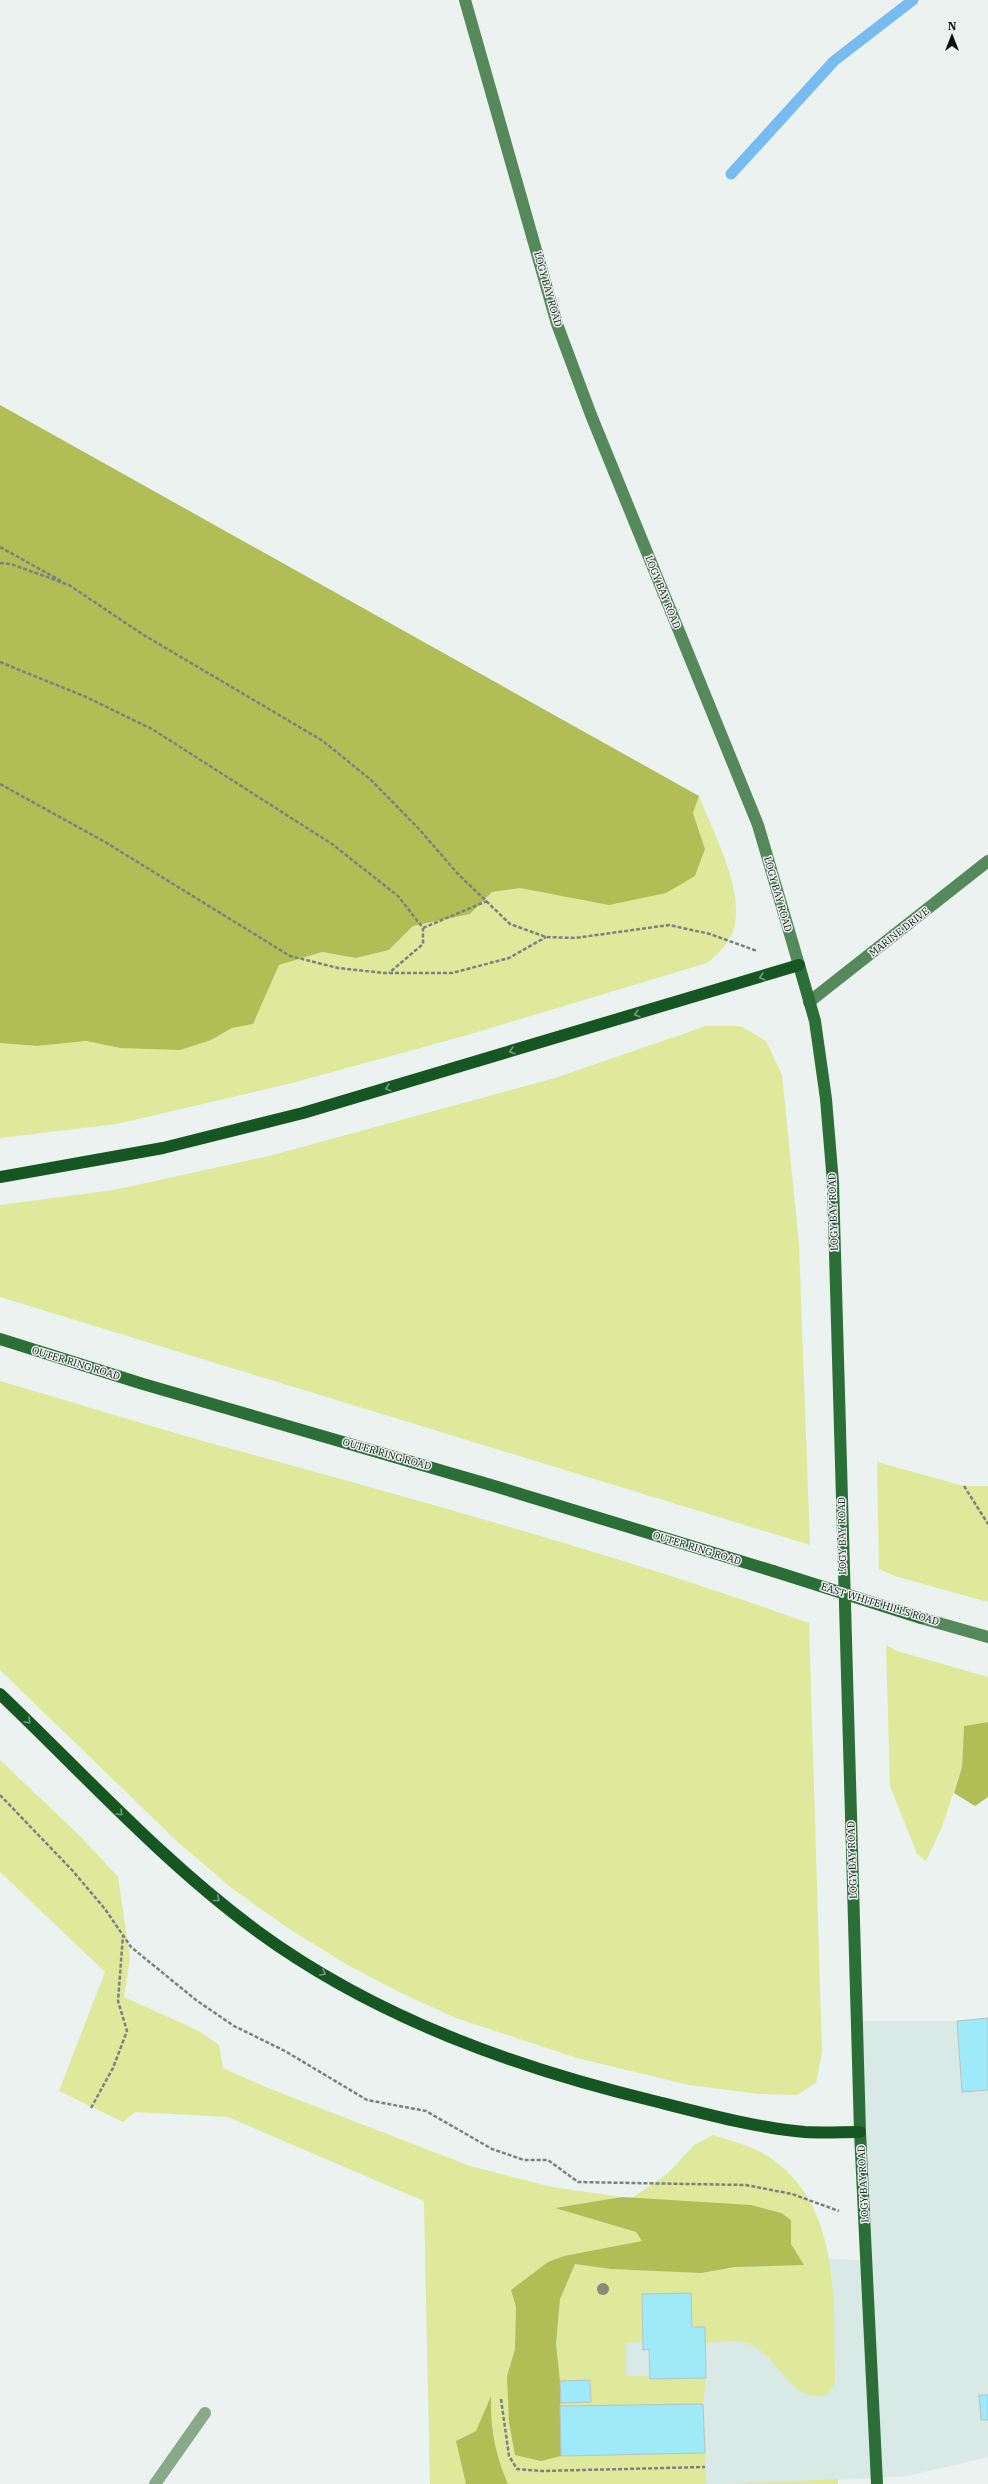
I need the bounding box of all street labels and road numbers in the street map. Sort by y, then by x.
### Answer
street label: LOGY BAY ROAD [531,250,565,328]
street label: LOGY BAY ROAD [642,554,684,630]
street label: LOGY BAY ROAD [761,855,795,933]
street label: MARINE DRIVE [866,905,932,959]
street label: LOGY BAY ROAD [825,1173,841,1251]
street label: OUTER RING ROAD [30,1343,122,1383]
street label: OUTER RING ROAD [341,1435,433,1473]
street label: LOGY BAY ROAD [835,1497,849,1575]
street label: OUTER RING ROAD [651,1528,743,1568]
street label: EAST WHITE HILLS ROAD [819,1580,941,1628]
street label: LOGY BAY ROAD [844,1821,860,1899]
street label: LOGY BAY ROAD [854,2145,872,2223]

